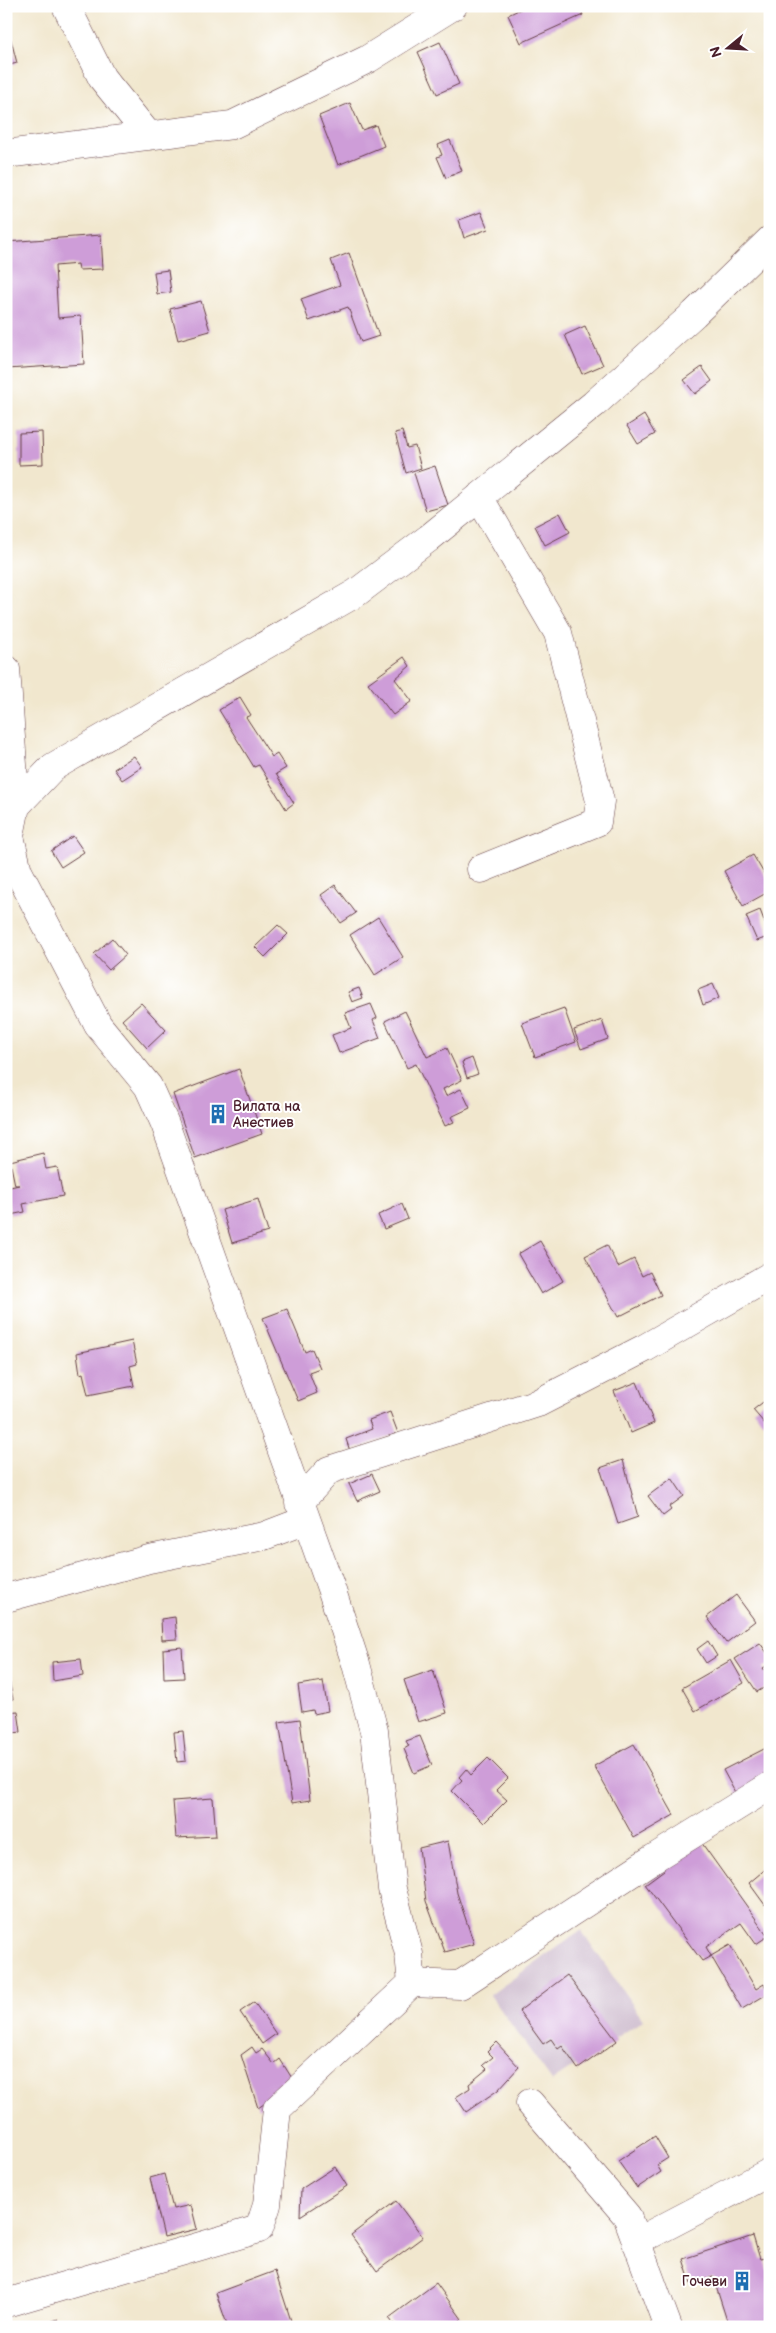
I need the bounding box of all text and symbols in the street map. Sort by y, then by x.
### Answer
north arrow [704,22,754,72]
text: N [706,44,726,59]
place label: Вилата на Анестиев [232,1098,301,1131]
building icon: Вилата на Анестиев [207,1103,229,1125]
building icon: Гочеви [731,2270,753,2292]
place label: Гочеви [682,2273,727,2290]

